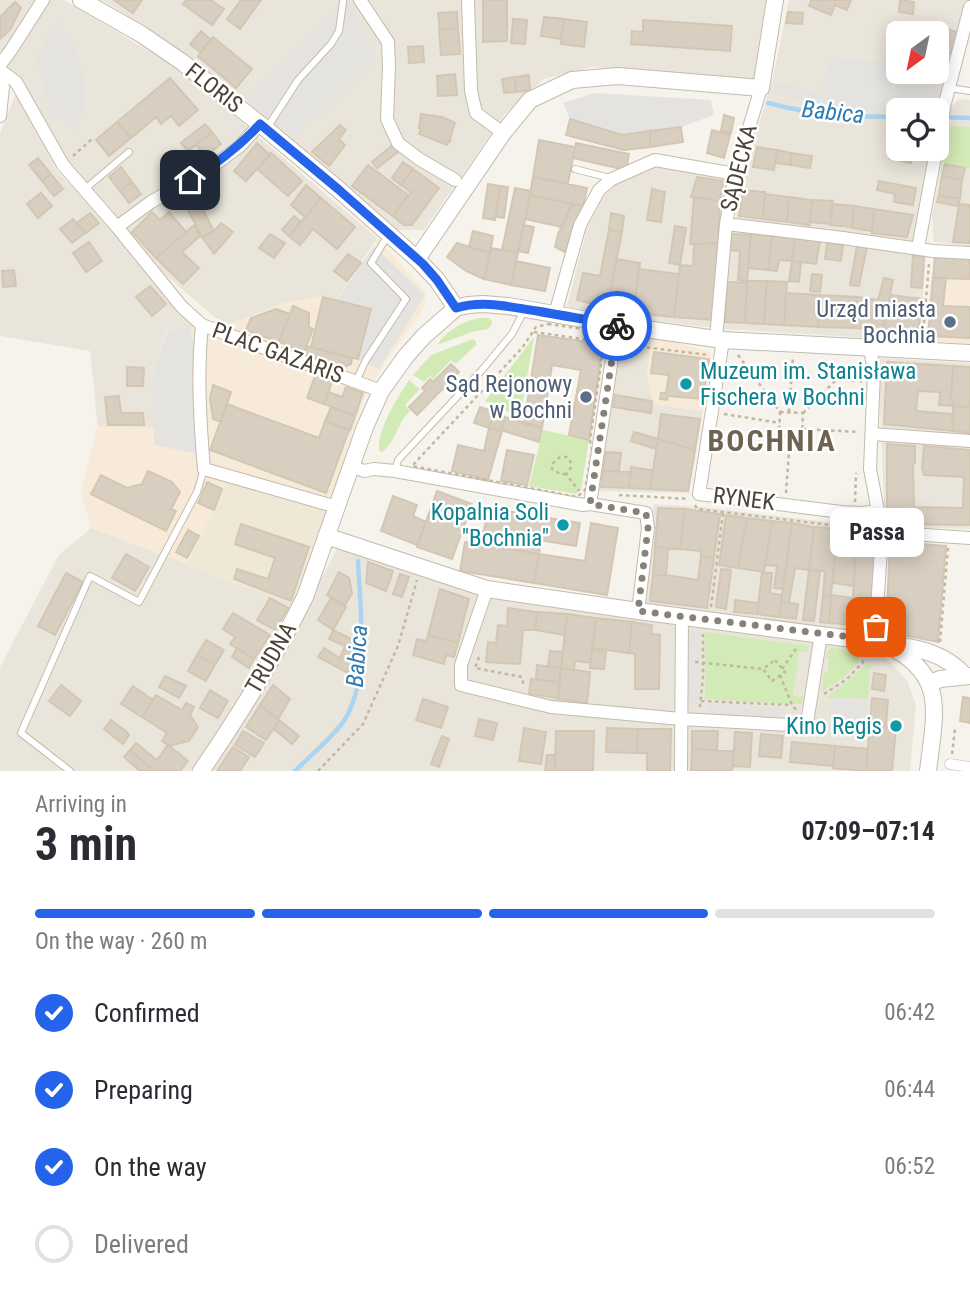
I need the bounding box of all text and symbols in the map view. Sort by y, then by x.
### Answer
north arrow [886,21,948,84]
map controls [886,21,949,161]
street label: FLORIS [180,57,248,119]
water label: Babica [800,95,866,129]
button: locate [886,98,949,161]
street label: SĄDECKA [715,122,763,214]
pin [160,150,220,210]
icon: home [171,161,209,199]
courier [582,291,652,361]
place label: Urząd miasta Bochnia [816,296,936,349]
icon: bike [598,307,636,345]
marker: Urząd miasta Bochnia [942,314,958,330]
street label: PLAC GAZARIS [209,317,347,389]
place label: Muzeum im. Stanisława Fischera w Bochni [700,358,916,411]
place label: Sąd Rejonowy w Bochni [445,371,572,424]
marker: Muzeum im. Stanisława Fischera w Bochni [678,376,694,392]
marker: Sąd Rejonowy w Bochni [578,389,594,405]
district label: BOCHNIA [707,423,837,458]
street label: RYNEK [712,482,777,516]
place label: Kopalnia Soli "Bochnia" [431,499,549,552]
callout: Passa [829,508,923,557]
marker: Kopalnia Soli "Bochnia" [555,517,571,533]
text: Passa [849,519,905,546]
pin [846,597,906,657]
icon: bag [857,608,895,646]
street label: TRUDNA [240,617,302,699]
water label: Babica [341,624,373,688]
place label: Kino Regis [786,713,882,740]
marker: Kino Regis [888,718,904,734]
text: Arriving in [35,791,127,818]
text: 07:09–07:14 [801,816,935,846]
text: 3 min [35,817,137,871]
text: On the way · 260 m [35,928,207,955]
icon: check [35,994,73,1032]
text: Confirmed [94,998,200,1028]
text: 06:42 [884,999,935,1026]
icon: check [35,1071,73,1109]
text: Preparing [94,1075,193,1105]
text: 06:44 [884,1076,935,1103]
icon: check [35,1148,73,1186]
text: On the way [94,1152,207,1182]
text: 06:52 [884,1153,935,1180]
text: Delivered [94,1229,189,1259]

